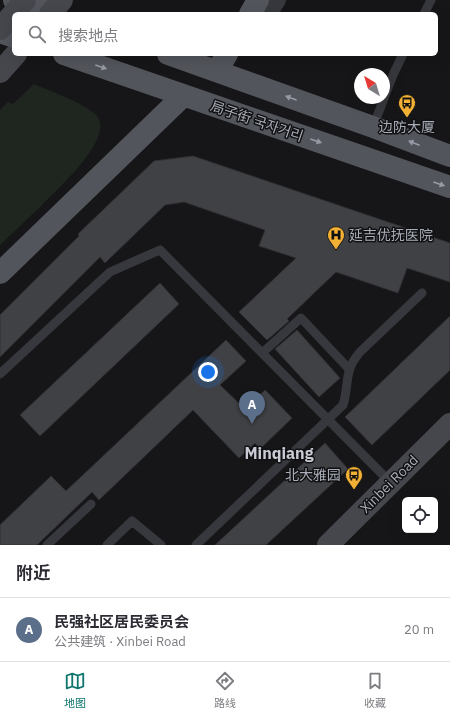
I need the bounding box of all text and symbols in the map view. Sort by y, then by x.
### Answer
search box [12,12,438,56]
icon: search [26,23,48,45]
text: 搜索地点 [58,26,118,45]
one-way arrow [95,64,107,70]
north arrow [354,68,390,104]
bus stop icon: 边防大厦 [397,93,417,118]
one-way arrow [285,95,297,101]
street label: 局子街 국자거리 [208,97,306,145]
place label: 边防大厦 [379,118,435,136]
one-way arrow [310,139,322,145]
one-way arrow [407,139,419,145]
one-way arrow [433,181,445,187]
hospital icon: 延吉优抚医院 [326,225,346,250]
place label: 延吉优抚医院 [349,226,433,244]
your location [198,362,218,382]
pin: A [239,391,265,424]
district label: Minqiang [245,443,314,463]
street label: Xinbei Road [356,451,422,517]
bus stop icon: 北大雅园 [344,465,364,490]
place label: 北大雅园 [285,466,341,484]
map controls [402,497,438,533]
button: locate [402,497,438,533]
text: 附近 [16,562,50,584]
text: 民强社区居民委员会 [54,612,189,631]
text: A [25,621,33,638]
text: 20 m [404,621,434,638]
text: 公共建筑 · Xinbei Road [54,633,186,650]
tab: 地图 [64,670,86,710]
tab: 路线 [214,670,236,710]
tab: 收藏 [364,670,386,710]

